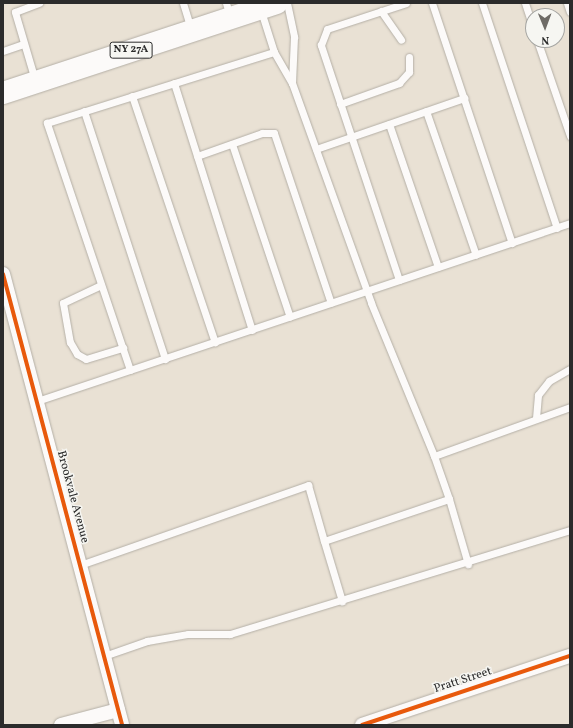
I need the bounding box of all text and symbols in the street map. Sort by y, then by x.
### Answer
north arrow [525,8,565,48]
text: N [541,32,549,47]
road number: NY 27A [109,41,153,59]
street label: Brookvale Avenue [53,449,91,545]
street label: Pratt Street [432,665,494,697]

